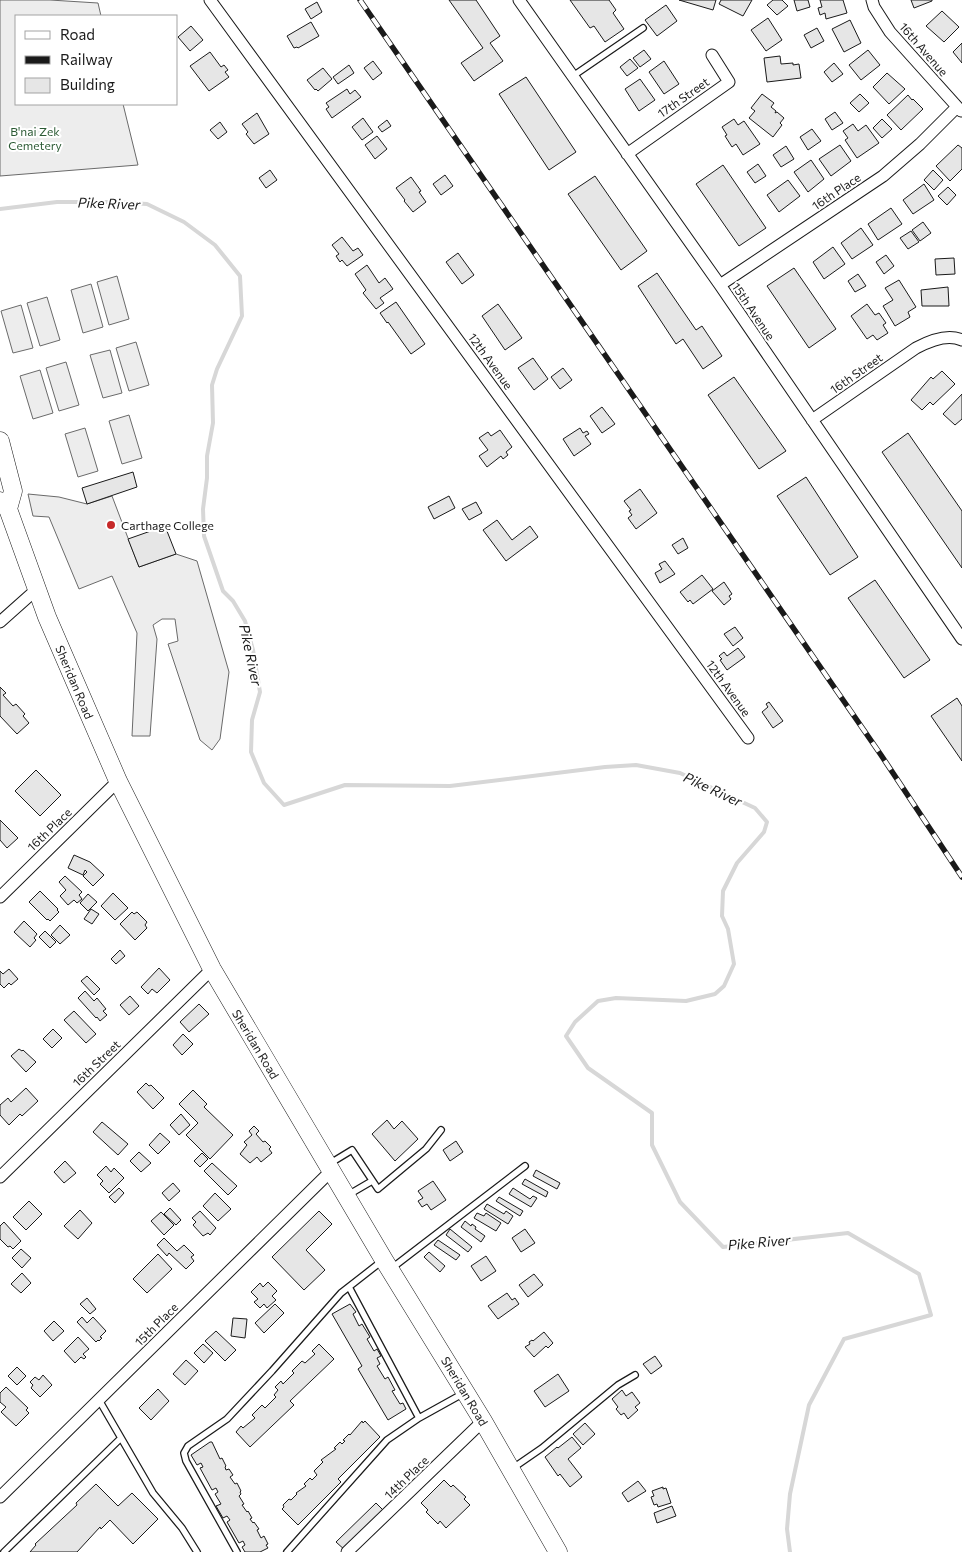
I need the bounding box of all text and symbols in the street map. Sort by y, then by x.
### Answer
legend [15,15,178,105]
street label: 16th Avenue [897,19,951,79]
text: Road [60,25,95,43]
text: Railway [60,50,113,68]
street label: 17th Street [655,74,711,120]
text: Building [60,75,115,93]
park label: B'nai Zek Cemetery [8,124,62,152]
street label: 16th Place [809,170,863,212]
water label: Pike River [77,193,141,213]
street label: 15th Avenue [730,280,778,342]
street label: 12th Avenue [466,330,516,392]
street label: 16th Street [827,350,885,396]
place label: Carthage College [121,518,214,532]
marker: Carthage College [105,519,117,531]
water label: Pike River [236,623,266,688]
street label: Sheridan Road [53,643,97,721]
street label: 12th Avenue [704,657,754,719]
water label: Pike River [681,768,745,810]
street label: 16th Place [24,805,74,853]
street label: Sheridan Road [230,1007,282,1081]
street label: 16th Street [69,1037,123,1089]
water label: Pike River [727,1231,791,1253]
street label: 15th Place [132,1300,180,1348]
street label: Sheridan Road [439,1354,491,1428]
street label: 14th Place [381,1453,431,1501]

